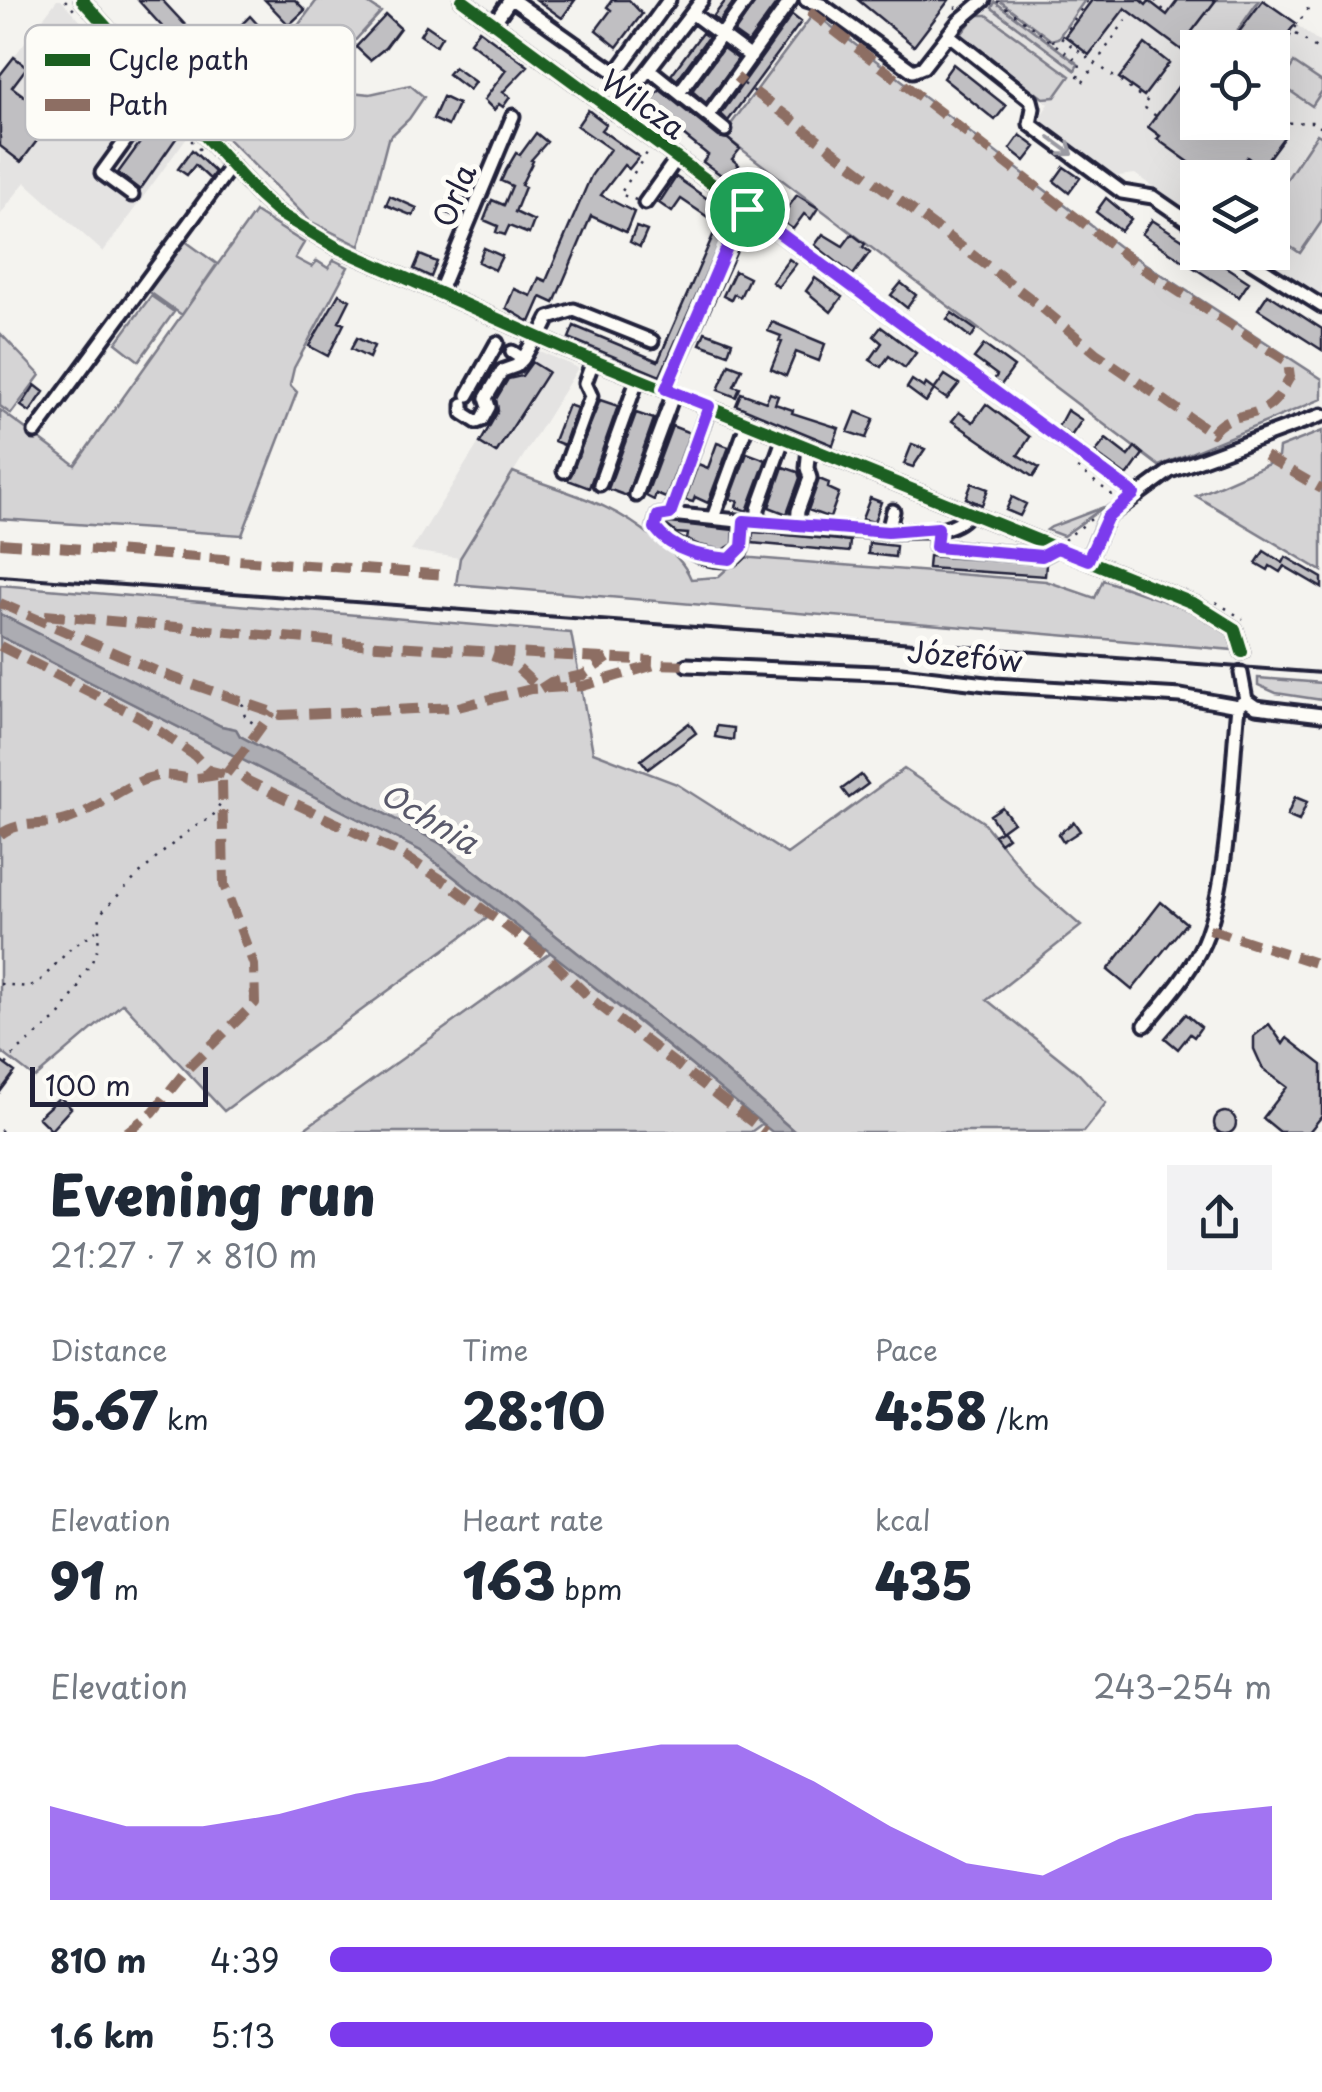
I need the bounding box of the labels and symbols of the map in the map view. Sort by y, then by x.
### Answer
legend [25,25,355,140]
text: Cycle path [108,37,249,80]
street label: Wilcza [592,57,696,149]
text: Path [108,82,168,125]
one-way arrow [1047,136,1074,157]
street label: Orla [420,156,486,233]
pin [705,167,790,252]
street label: Józefów [905,628,1025,682]
water label: Ochnia [372,769,489,866]
scale bar [30,1062,208,1106]

